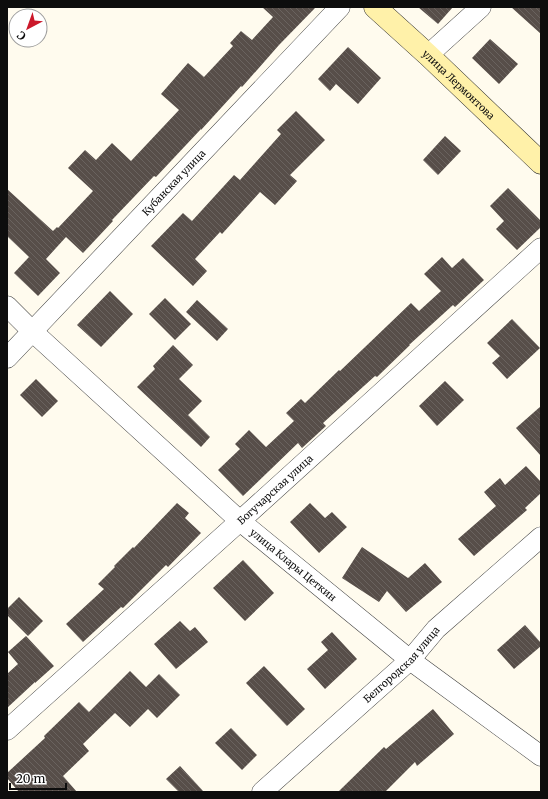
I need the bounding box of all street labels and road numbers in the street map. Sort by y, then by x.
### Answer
street label: улица Лермонтова [420,47,498,122]
street label: Кубанская улица [139,146,208,218]
street label: Богучарская улица [234,451,316,527]
street label: улица Клары Цеткин [247,525,339,604]
street label: Белгородская улица [360,623,443,705]

